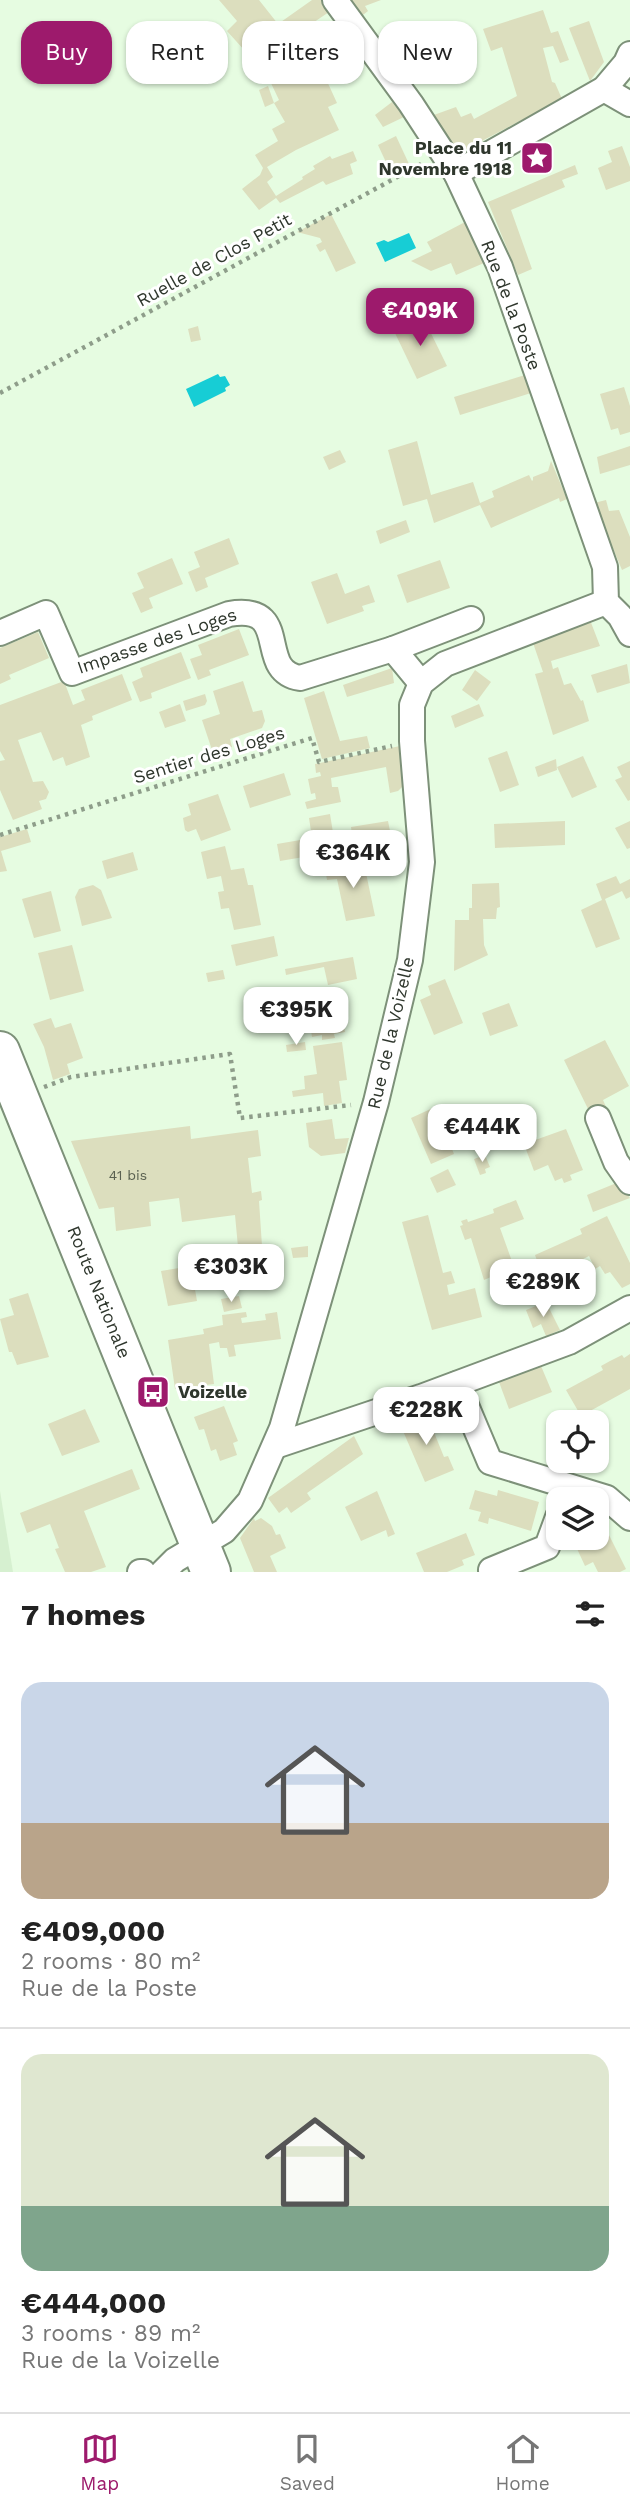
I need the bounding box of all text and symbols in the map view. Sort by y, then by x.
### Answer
chip: Buy [21,21,112,84]
chip: Rent [126,21,228,84]
chip: Filters [242,21,364,84]
chip: New [378,21,477,84]
place label: Place du 11 Novembre 1918 [379,137,512,179]
place icon: Place du 11 Novembre 1918 [518,139,556,177]
street label: Ruelle de Clos Petit [133,208,295,311]
street label: Rue de la Poste [477,237,546,373]
pin: €409K [371,288,469,348]
text: €409K [382,297,458,324]
street label: Impasse des Loges [74,603,239,678]
street label: Sentier des Loges [131,722,287,787]
pin: €364K [304,830,402,890]
text: €364K [316,839,390,866]
street label: Rue de la Voizelle [363,955,418,1111]
pin: €395K [247,988,345,1047]
text: €395K [259,996,333,1023]
pin: €444K [433,1104,531,1164]
text: €444K [444,1113,520,1140]
house number: 41 bis [109,1167,147,1183]
street label: Route Nationale [63,1223,136,1361]
pin: €303K [182,1244,280,1304]
text: €303K [194,1253,268,1280]
pin: €289K [494,1260,592,1319]
text: €289K [506,1268,580,1295]
bus stop icon: Voizelle [134,1373,172,1411]
place label: Voizelle [178,1381,247,1402]
pin: €228K [377,1388,475,1447]
text: €228K [389,1396,463,1423]
map controls [546,1410,609,1550]
button: locate [546,1410,609,1473]
button: layers [546,1487,609,1550]
icon: filters [571,1595,609,1633]
text: 7 homes [21,1597,145,1632]
icon: home [252,1727,378,1853]
text: €409,000 [21,1913,165,1948]
text: 2 rooms · 80 m² [21,1948,200,1975]
text: Rue de la Poste [21,1975,197,2002]
icon: home [252,2099,378,2225]
text: €444,000 [21,2285,166,2320]
text: 3 rooms · 89 m² [21,2320,200,2347]
text: Rue de la Voizelle [21,2347,220,2374]
tab: Map [80,2430,119,2495]
tab: Saved [280,2430,335,2495]
tab: Home [495,2430,550,2495]

